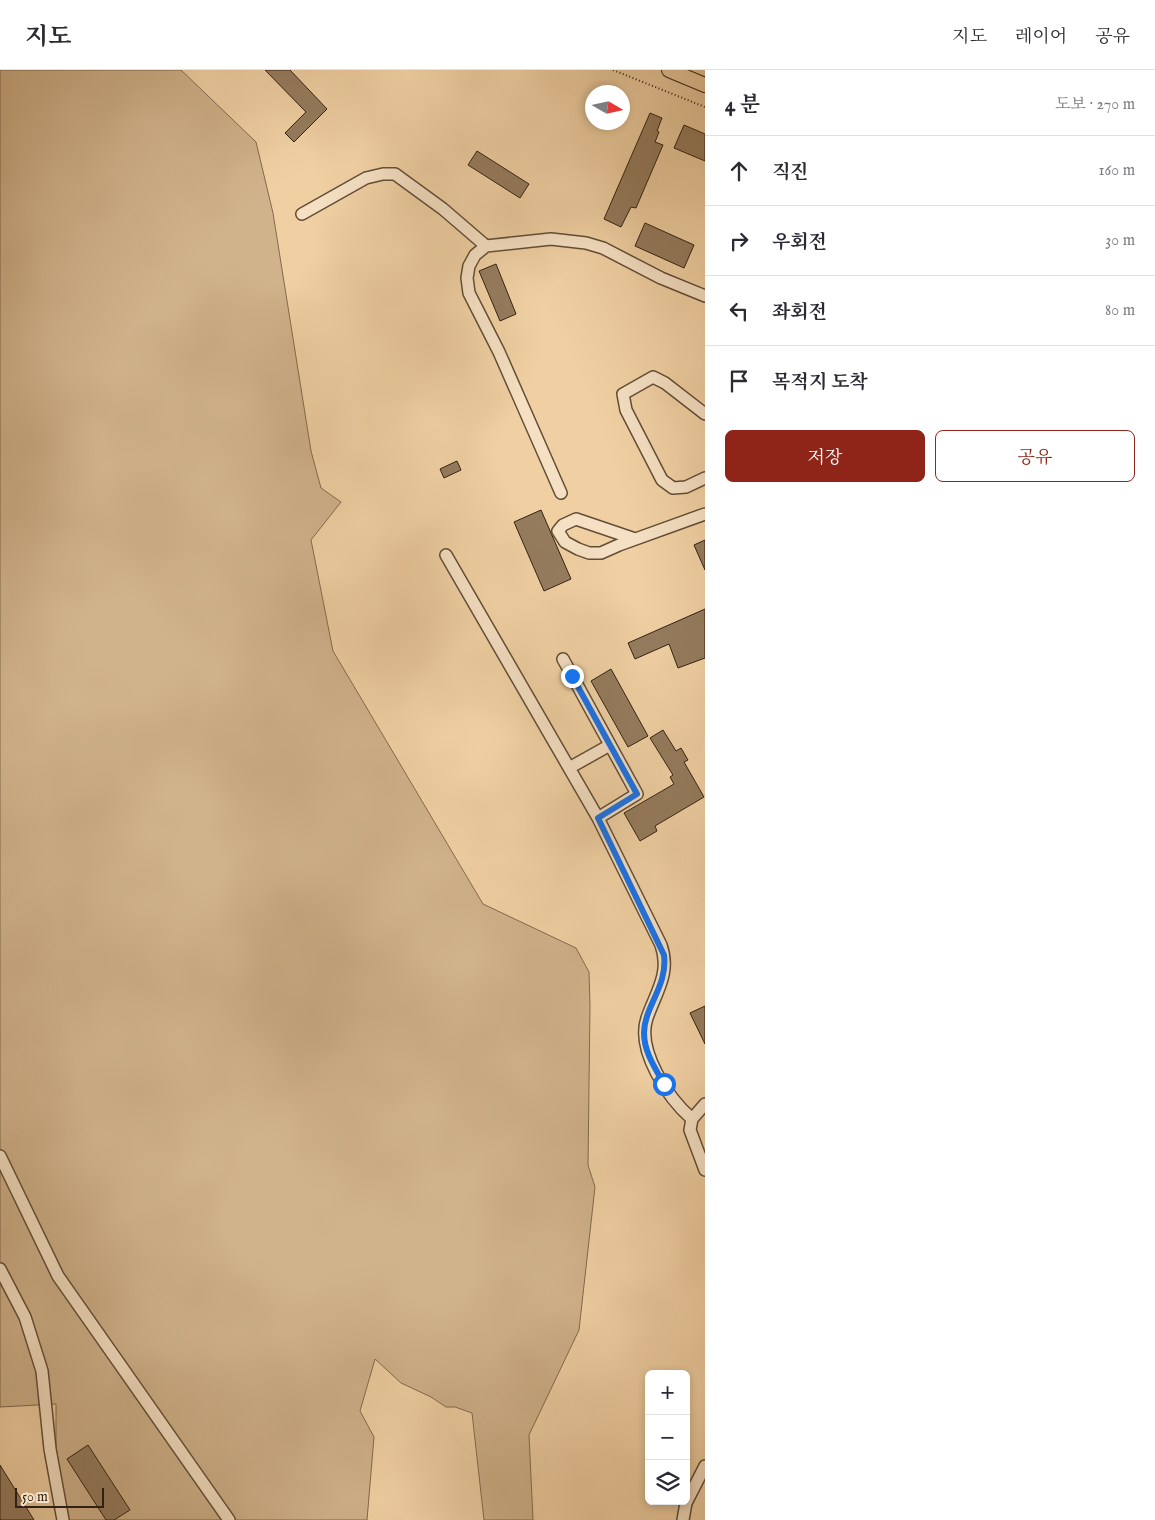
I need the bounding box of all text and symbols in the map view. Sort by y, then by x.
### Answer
text: 지도 [25,22,71,53]
text: 지도 [952,26,987,49]
text: 레이어 [1015,26,1067,49]
text: 공유 [1095,26,1130,49]
north arrow [585,85,630,130]
text: 4 분 [725,92,760,119]
text: 도보 · 270 m [1055,95,1135,115]
icon: ahead [725,157,753,185]
text: 직진 [772,161,809,185]
text: 160 m [1099,161,1135,181]
icon: right [725,227,753,255]
text: 우회전 [772,231,827,255]
text: 30 m [1105,231,1135,251]
icon: left [725,297,753,325]
text: 좌회전 [772,301,827,325]
text: 80 m [1105,301,1135,321]
icon: arrive [725,367,753,395]
text: 목적지 도착 [772,371,868,395]
button: 저장 [725,430,925,482]
button: 공유 [935,430,1135,482]
route end [561,665,584,688]
route start [653,1073,676,1096]
map controls [645,1370,690,1505]
button: + [645,1370,690,1415]
button: − [645,1415,690,1460]
button: layers [645,1460,690,1505]
scale bar [15,1485,104,1508]
text: 50 m [22,1488,48,1506]

